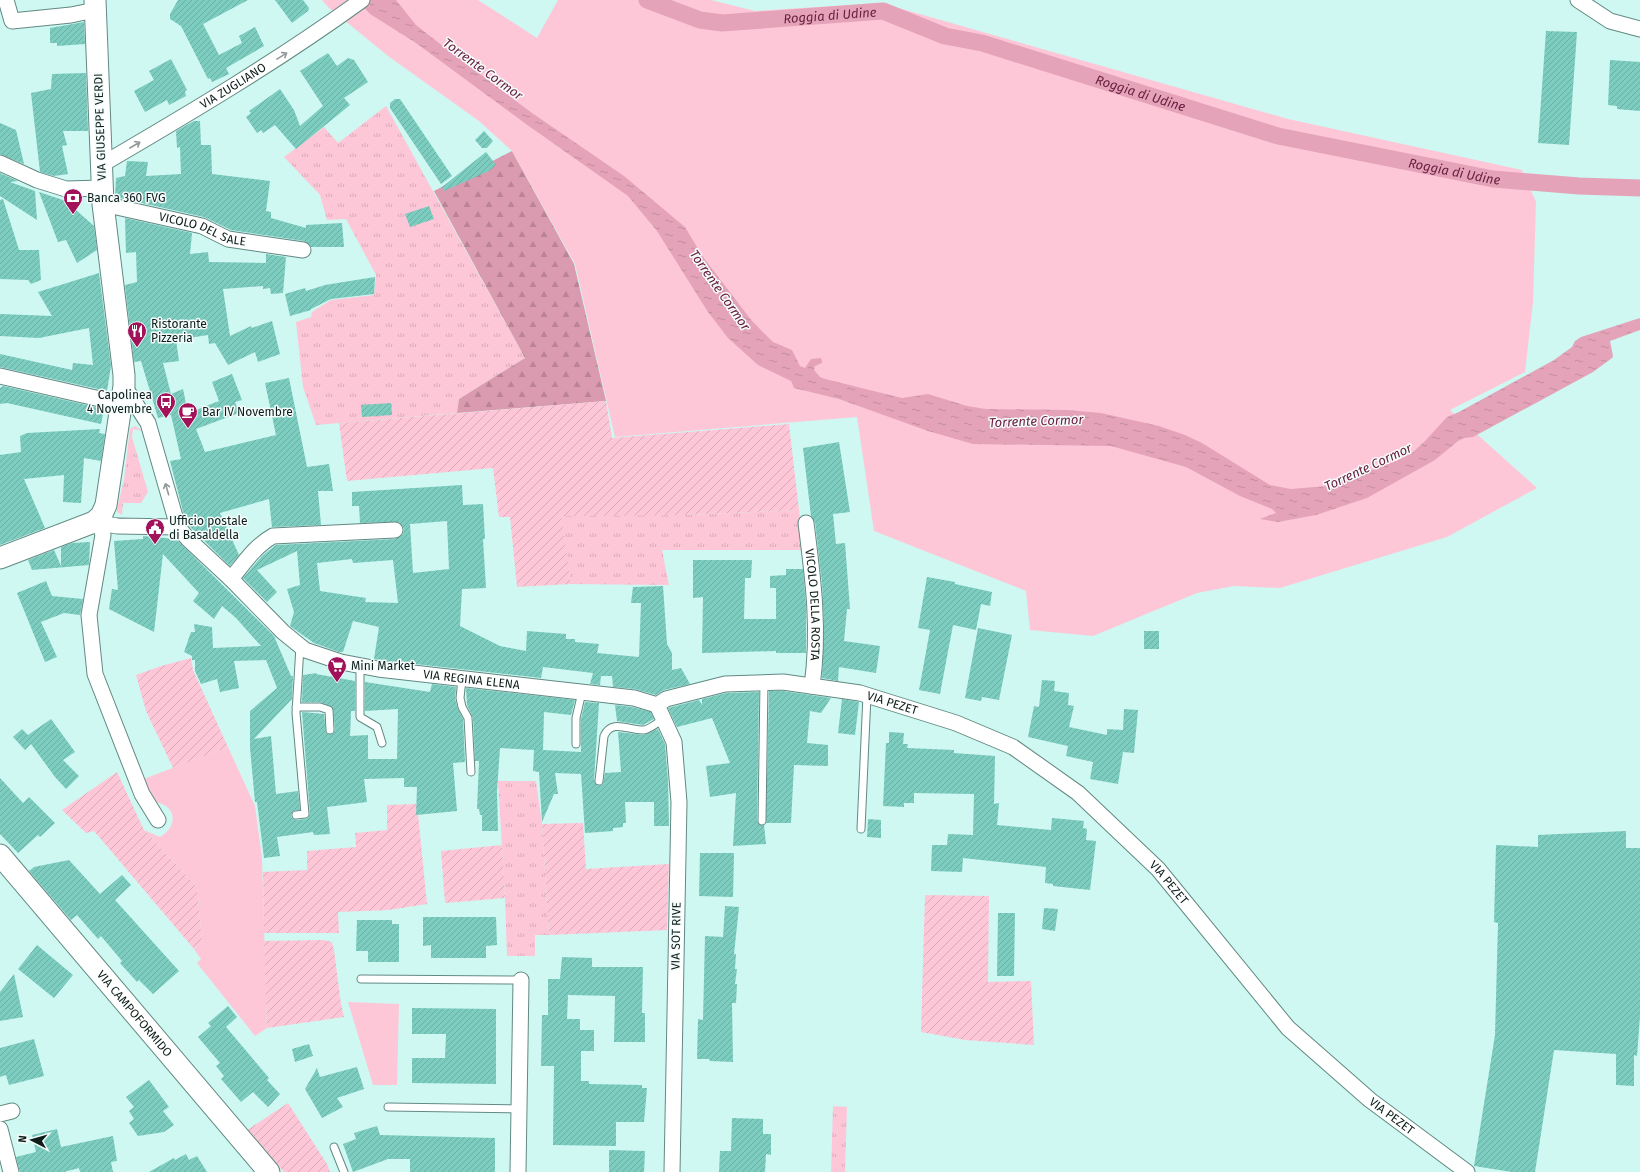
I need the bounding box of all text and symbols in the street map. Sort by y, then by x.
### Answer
water label: Roggia di Udine [783,4,877,26]
water label: Torrente Cormor [440,35,527,103]
one-way arrow [276,52,287,60]
street label: VIA ZUGLIANO [198,60,269,112]
water label: Roggia di Udine [1094,72,1188,114]
street label: VIA GIUSEPPE VERDI [91,73,109,181]
one-way arrow [129,141,141,149]
water label: Roggia di Udine [1407,155,1501,187]
bank icon: Banca 360 FVG [62,187,84,215]
place label: Banca 360 FVG [87,191,166,205]
street label: VICOLO DEL SALE [158,210,247,249]
water label: Torrente Cormor [687,247,754,334]
place label: Ristorante Pizzeria [151,317,207,345]
restaurant icon: Ristorante Pizzeria [126,320,148,348]
place label: Capolinea 4 Novembre [87,388,152,416]
bus stop icon: Capolinea 4 Novembre [155,391,177,419]
cafe icon: Bar IV Novembre [177,401,199,429]
place label: Bar IV Novembre [202,405,293,419]
water label: Torrente Cormor [988,412,1085,430]
water label: Torrente Cormor [1322,440,1415,494]
one-way arrow [163,483,170,496]
place label: Ufficio postale di Basaldella [169,514,248,542]
public building icon: Ufficio postale di Basaldella [144,517,166,545]
street label: VICOLO DELLA ROSTA [802,548,823,661]
supermarket icon: Mini Market [326,655,348,683]
place label: Mini Market [351,659,415,673]
street label: VIA REGINA ELENA [422,667,521,692]
street label: VIA PEZET [865,689,920,718]
street label: VIA PEZET [1147,858,1192,908]
street label: VIA SOT RIVE [668,902,684,970]
street label: VIA CAMPOFORMIDO [94,968,175,1060]
street label: VIA PEZET [1366,1095,1418,1138]
north arrow [12,1120,52,1160]
text: N [16,1135,29,1143]

